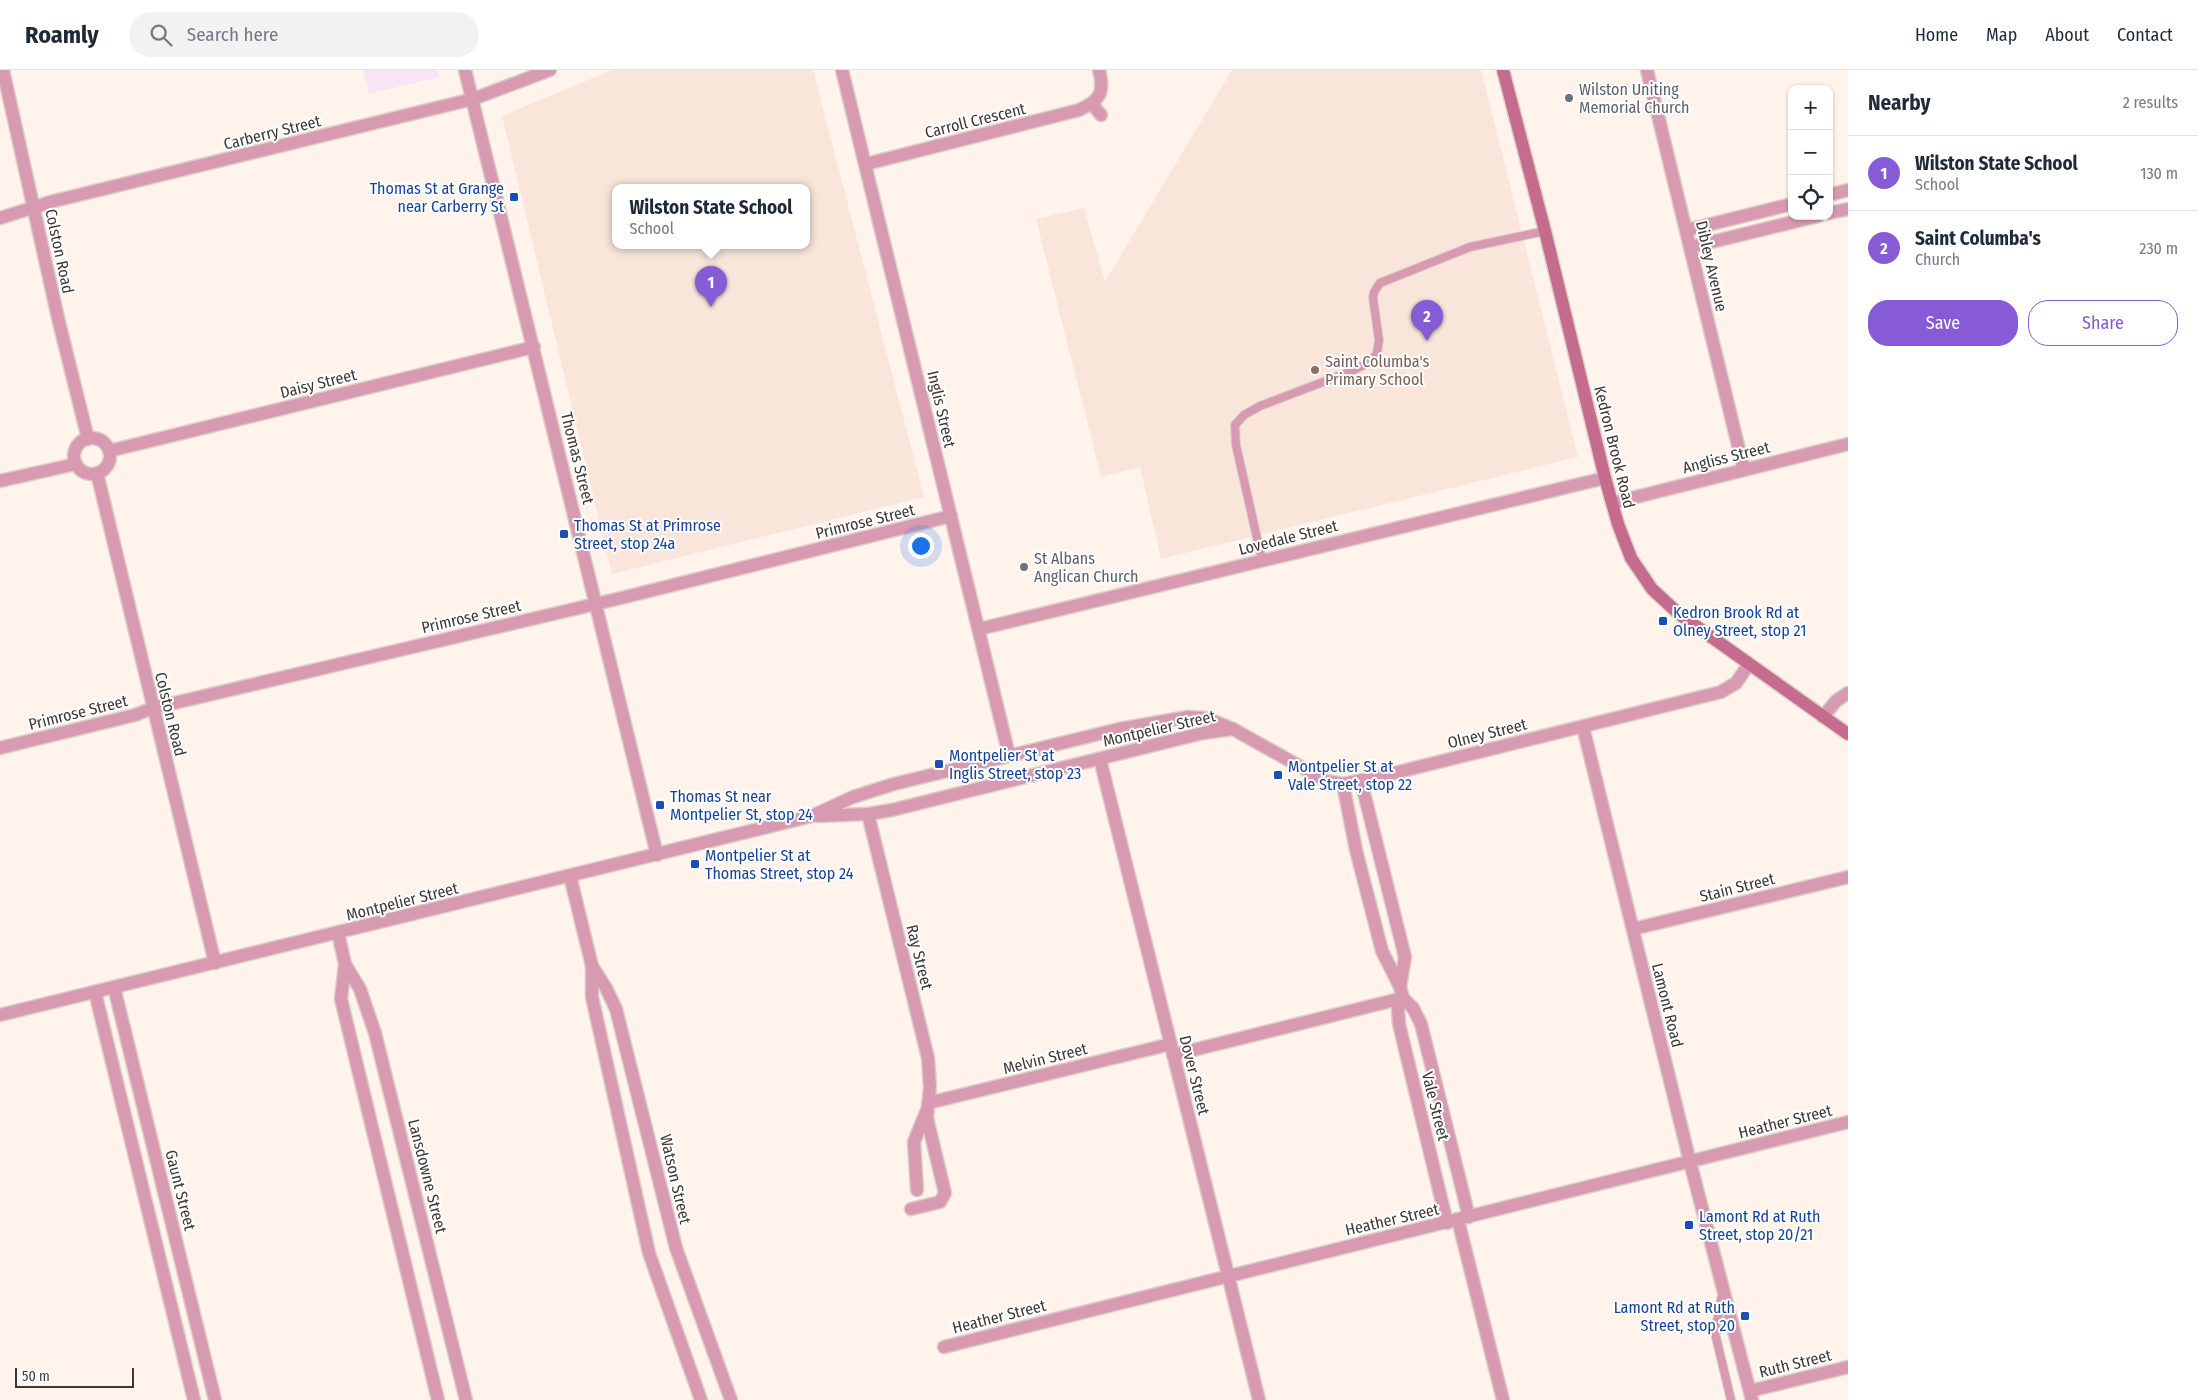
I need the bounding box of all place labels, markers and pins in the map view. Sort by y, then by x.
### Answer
place label: Wilston Uniting Memorial Church [1579,80,1689,117]
marker: Wilston Uniting Memorial Church [1563,92,1575,104]
place label: Thomas St at Grange near Carberry St [370,179,505,216]
marker: Thomas St at Grange near Carberry St [508,191,520,203]
pin: 1 [695,266,727,307]
pin: 2 [1411,300,1443,341]
place label: Saint Columba's Primary School [1325,352,1429,389]
marker: Saint Columba's Primary School [1309,364,1321,376]
place label: Thomas St at Primrose Street, stop 24a [574,516,721,553]
marker: Thomas St at Primrose Street, stop 24a [558,528,570,540]
place label: St Albans Anglican Church [1034,549,1139,586]
marker: St Albans Anglican Church [1018,561,1030,573]
place label: Kedron Brook Rd at Olney Street, stop 21 [1673,603,1806,640]
marker: Kedron Brook Rd at Olney Street, stop 21 [1657,615,1669,627]
place label: Montpelier St at Inglis Street, stop 23 [949,746,1081,783]
place label: Montpelier St at Vale Street, stop 22 [1288,757,1412,794]
marker: Montpelier St at Inglis Street, stop 23 [933,758,945,770]
marker: Montpelier St at Vale Street, stop 22 [1272,769,1284,781]
place label: Thomas St near Montpelier St, stop 24 [670,787,813,824]
marker: Thomas St near Montpelier St, stop 24 [654,799,666,811]
place label: Montpelier St at Thomas Street, stop 24 [705,846,854,883]
marker: Montpelier St at Thomas Street, stop 24 [689,858,701,870]
place label: Lamont Rd at Ruth Street, stop 20/21 [1699,1207,1820,1244]
marker: Lamont Rd at Ruth Street, stop 20/21 [1683,1219,1695,1231]
place label: Lamont Rd at Ruth Street, stop 20 [1614,1298,1735,1335]
marker: Lamont Rd at Ruth Street, stop 20 [1739,1310,1751,1322]

